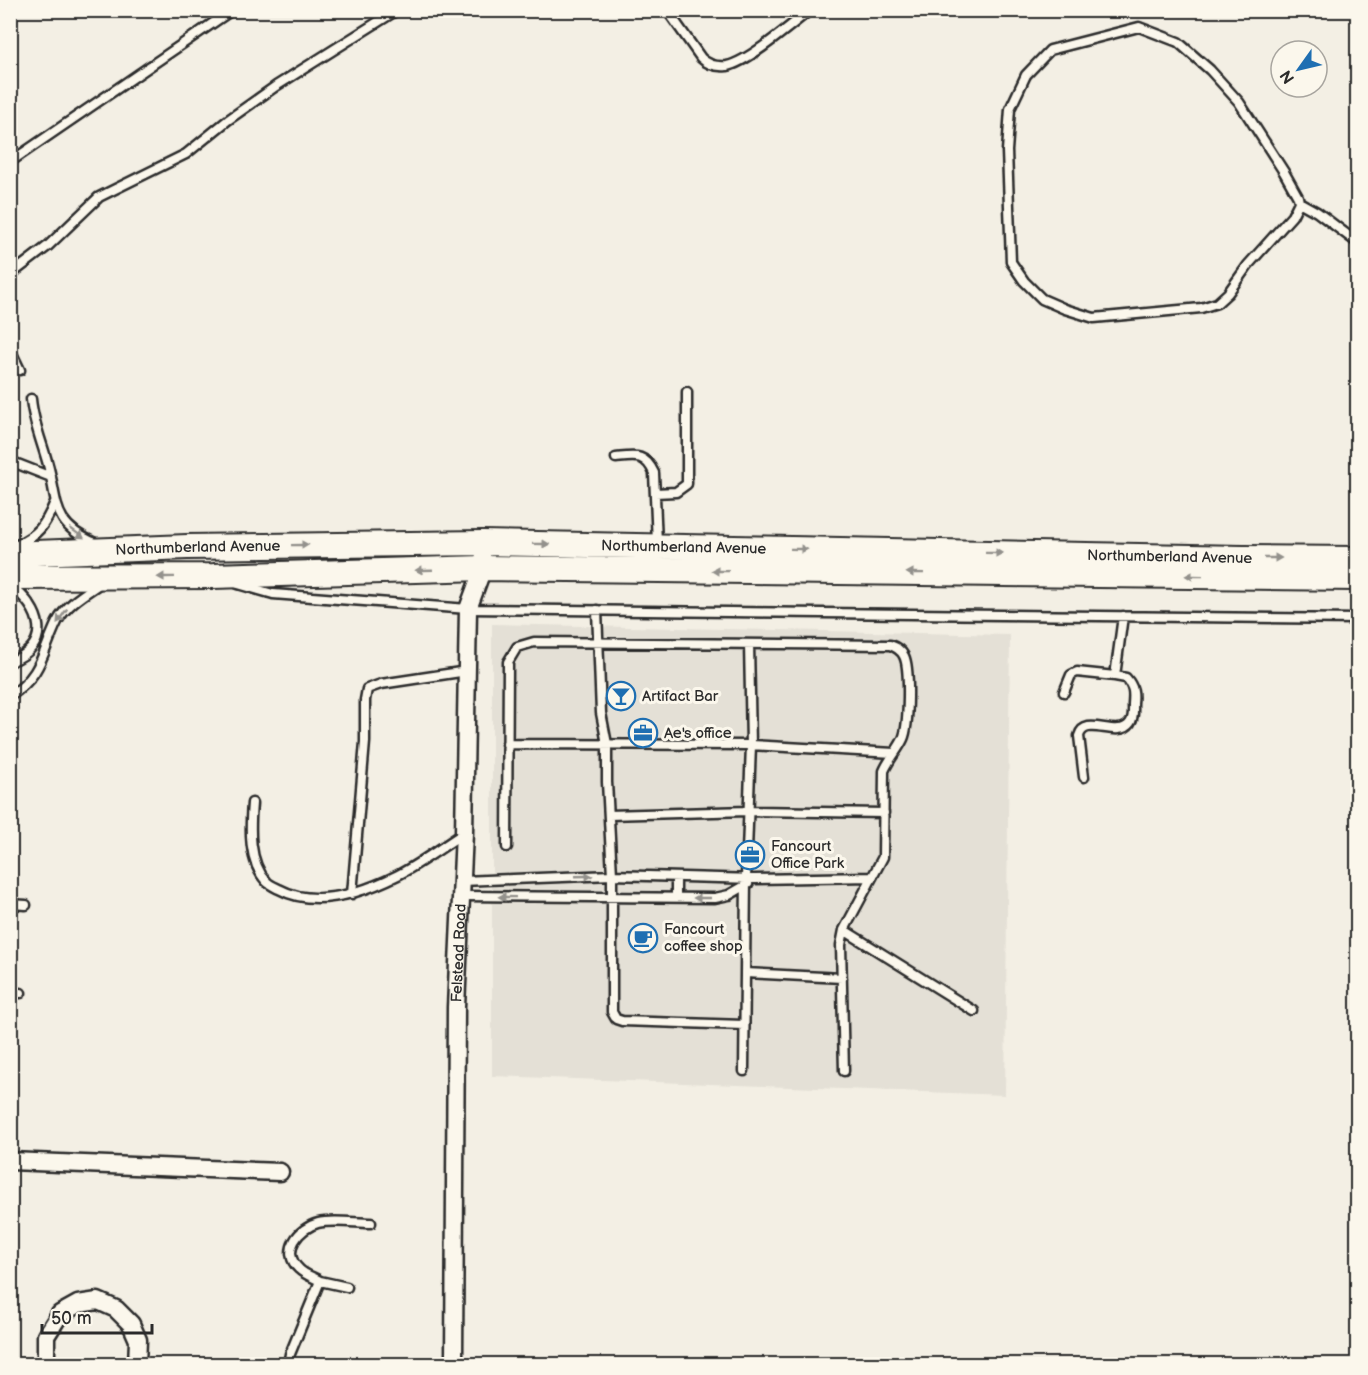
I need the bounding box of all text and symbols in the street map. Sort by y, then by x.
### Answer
north arrow [1269,39,1329,99]
text: N [1277,66,1299,87]
one-way arrow [69,527,85,539]
street label: Northumberland Avenue [115,536,281,559]
street label: Northumberland Avenue [601,536,767,558]
one-way arrow [532,539,551,549]
one-way arrow [290,541,309,550]
one-way arrow [789,545,808,554]
street label: Northumberland Avenue [1087,545,1252,568]
one-way arrow [984,548,1003,558]
one-way arrow [1263,553,1282,563]
one-way arrow [415,565,434,575]
one-way arrow [711,566,730,576]
one-way arrow [906,568,925,578]
one-way arrow [1185,571,1204,581]
one-way arrow [157,572,176,582]
one-way arrow [57,608,68,625]
bar icon: Artifact Bar [605,680,637,712]
place label: Artifact Bar [642,687,719,706]
office icon: Ae's office [627,717,659,749]
place label: Ae's office [664,724,732,743]
place label: Fancourt Office Park [771,837,845,873]
office icon: Fancourt Office Park [734,839,766,871]
one-way arrow [574,871,593,881]
one-way arrow [497,893,516,902]
one-way arrow [692,893,711,903]
street label: Felstead Road [447,903,470,1003]
place label: Fancourt coffee shop [664,920,743,956]
cafe icon: Fancourt coffee shop [627,922,659,954]
scale bar [42,1297,152,1335]
text: 50 m [51,1308,92,1329]

